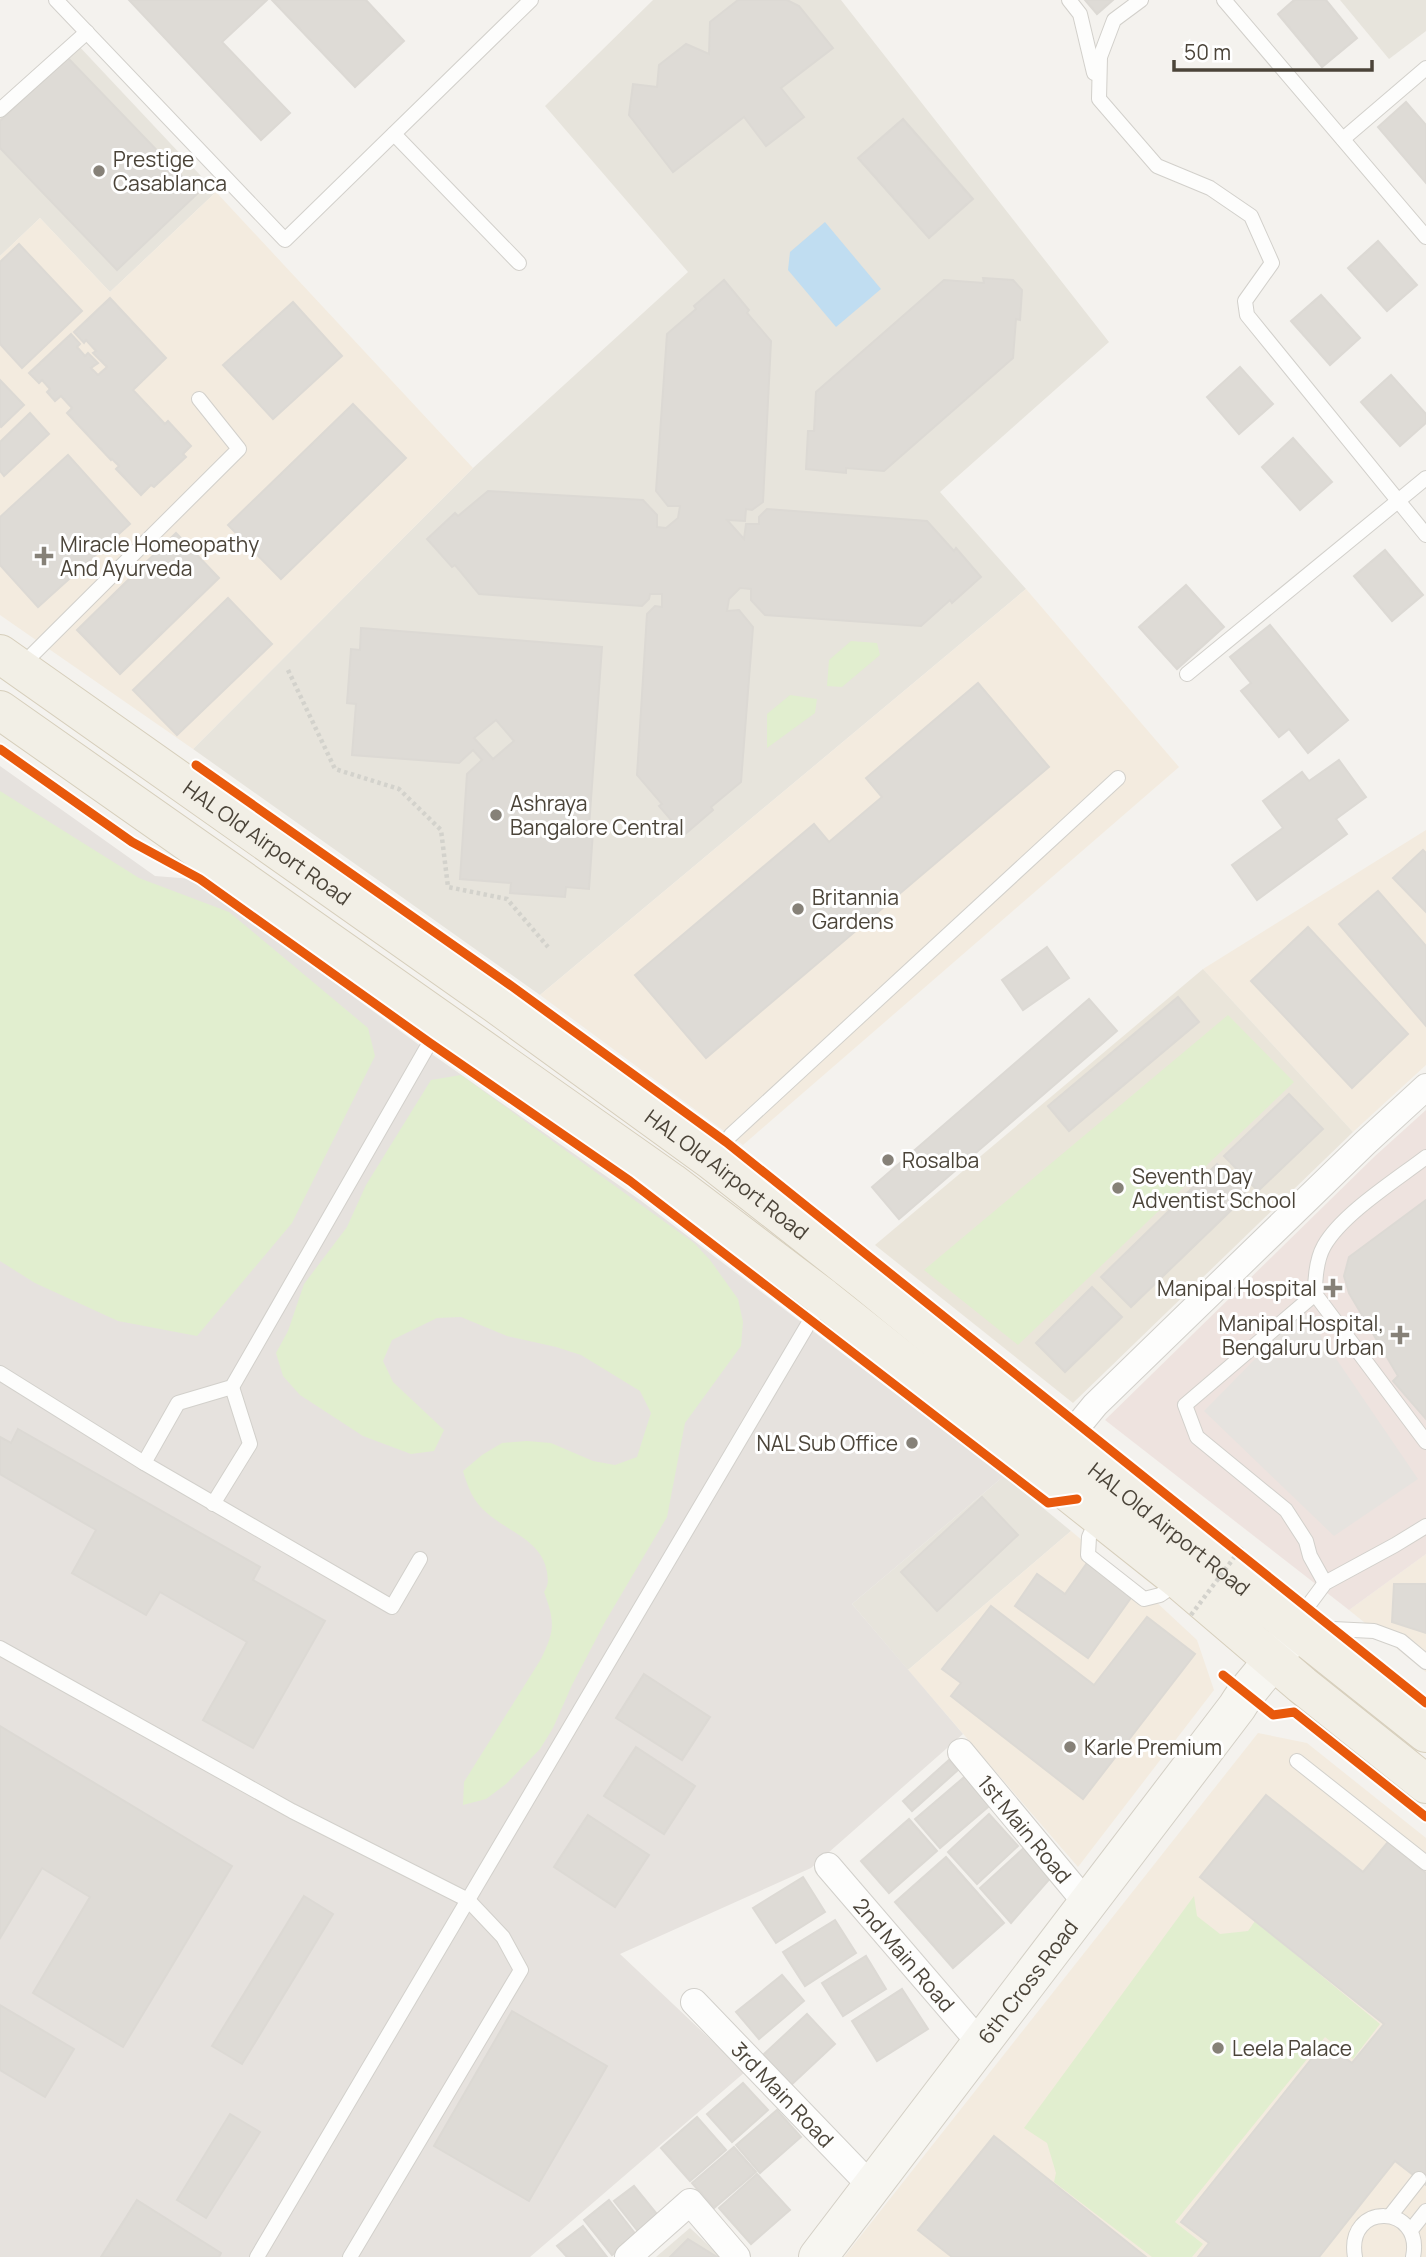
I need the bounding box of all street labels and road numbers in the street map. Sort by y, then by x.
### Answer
street label: HAL Old Airport Road [178,774,357,911]
street label: HAL Old Airport Road [639,1103,815,1246]
street label: HAL Old Airport Road [1083,1456,1256,1602]
street label: 1st Main Road [972,1769,1078,1889]
street label: 2nd Main Road [847,1892,961,2018]
street label: 6th Cross Road [971,1914,1084,2049]
street label: 3rd Main Road [725,2035,840,2153]

